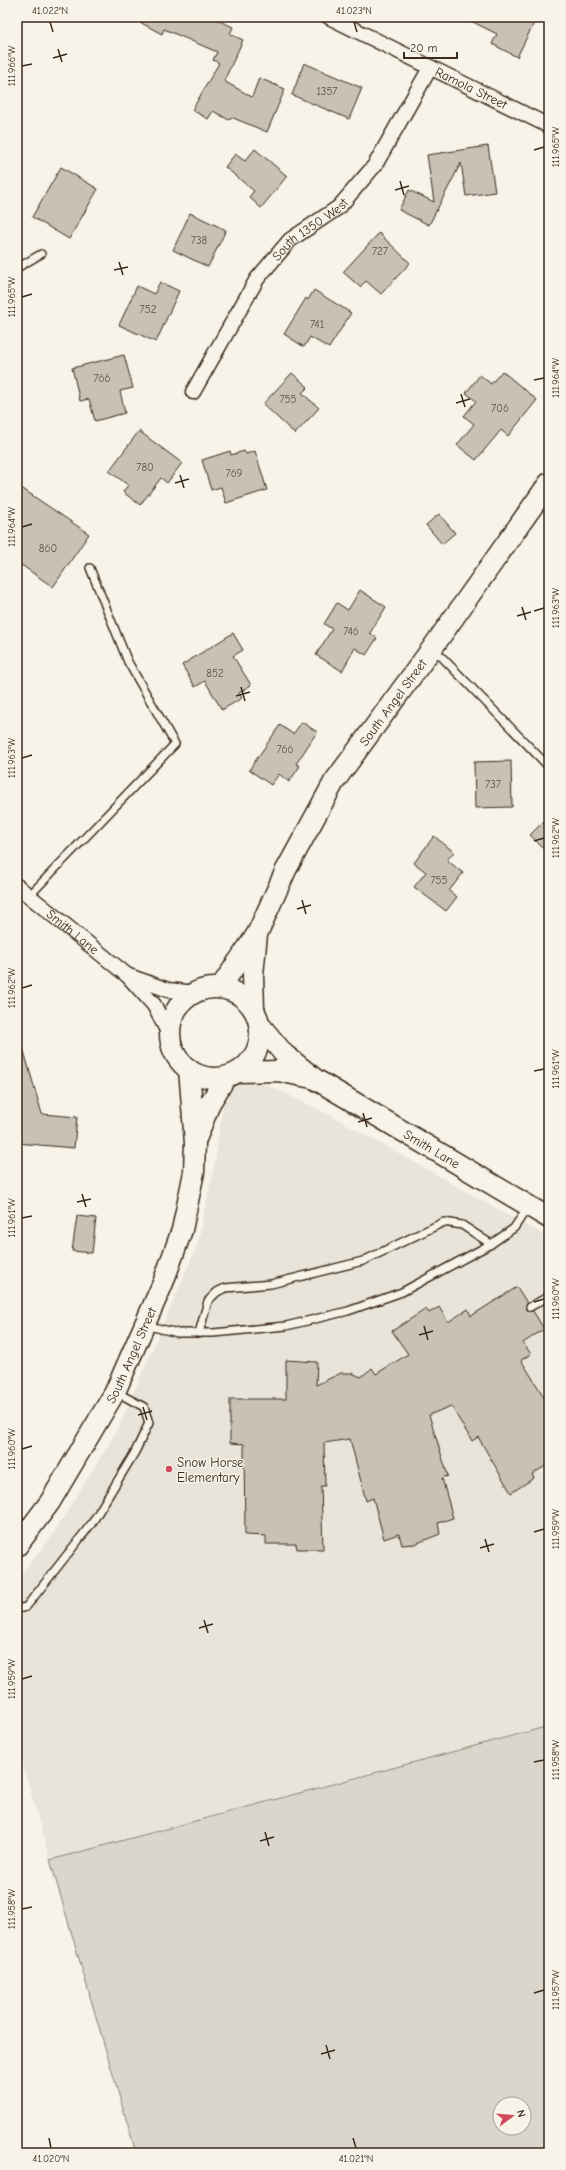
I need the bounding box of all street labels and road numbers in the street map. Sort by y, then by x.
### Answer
street label: Ramola Street [433,63,511,112]
street label: South 1350 West [269,194,352,263]
street label: South Angel Street [356,655,430,748]
street label: Smith Lane [44,906,102,957]
street label: Smith Lane [401,1126,463,1171]
street label: South Angel Street [103,1304,159,1406]

